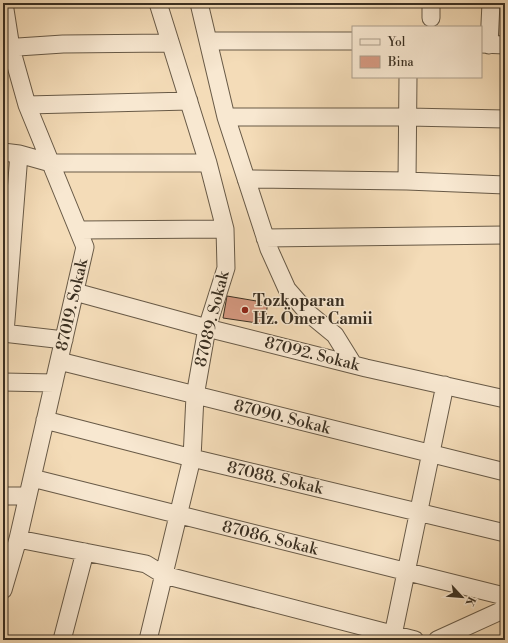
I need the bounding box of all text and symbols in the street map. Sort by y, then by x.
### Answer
legend [352,26,482,78]
text: Yol [387,35,406,50]
text: Bina [387,55,415,70]
street label: 87019. Sokak [52,255,93,353]
street label: 87089. Sokak [190,268,234,369]
place label: Tozkoparan Hz. Ömer Camii [253,291,373,329]
marker: Tozkoparan Hz. Ömer Camii [240,305,250,315]
street label: 87092. Sokak [262,333,363,376]
street label: 87090. Sokak [232,395,334,439]
street label: 87088. Sokak [225,457,327,499]
street label: 87086. Sokak [220,516,321,560]
north arrow [442,577,482,617]
text: K [461,594,478,609]

